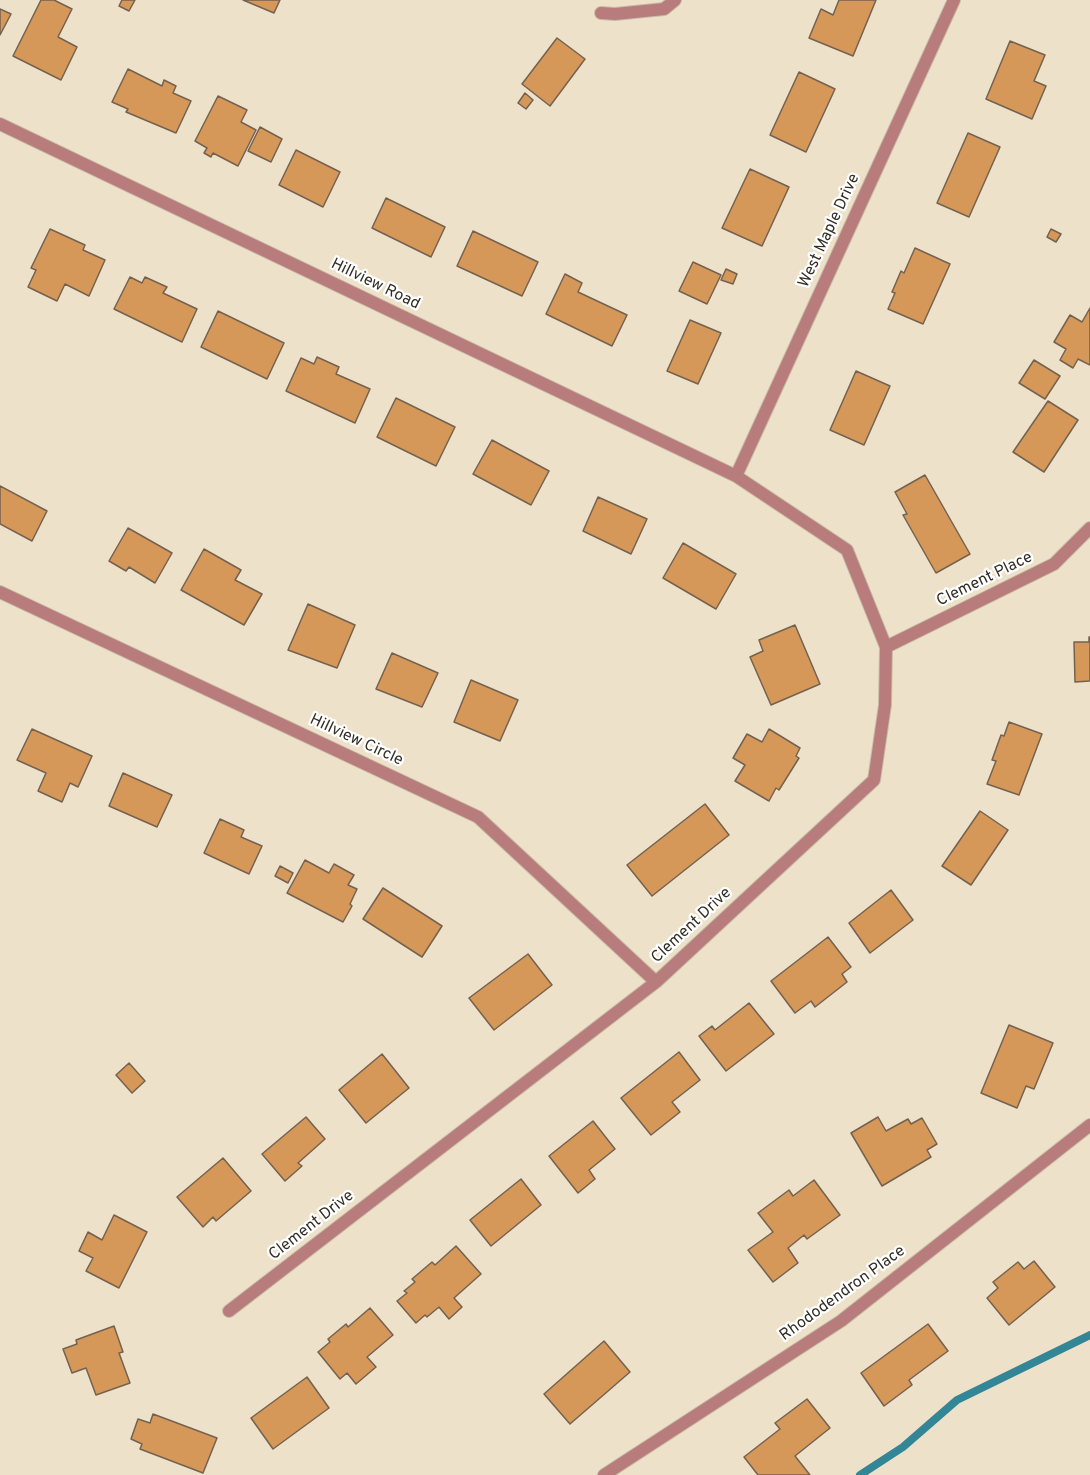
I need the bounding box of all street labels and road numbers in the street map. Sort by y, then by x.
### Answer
street label: West Maple Drive [795,171,865,291]
street label: Hillview Road [327,255,423,315]
street label: Clement Place [934,549,1036,611]
street label: Hillview Circle [306,711,406,771]
street label: Clement Drive [648,884,736,968]
street label: Clement Drive [266,1187,358,1265]
street label: Rhododendron Place [777,1242,909,1346]

